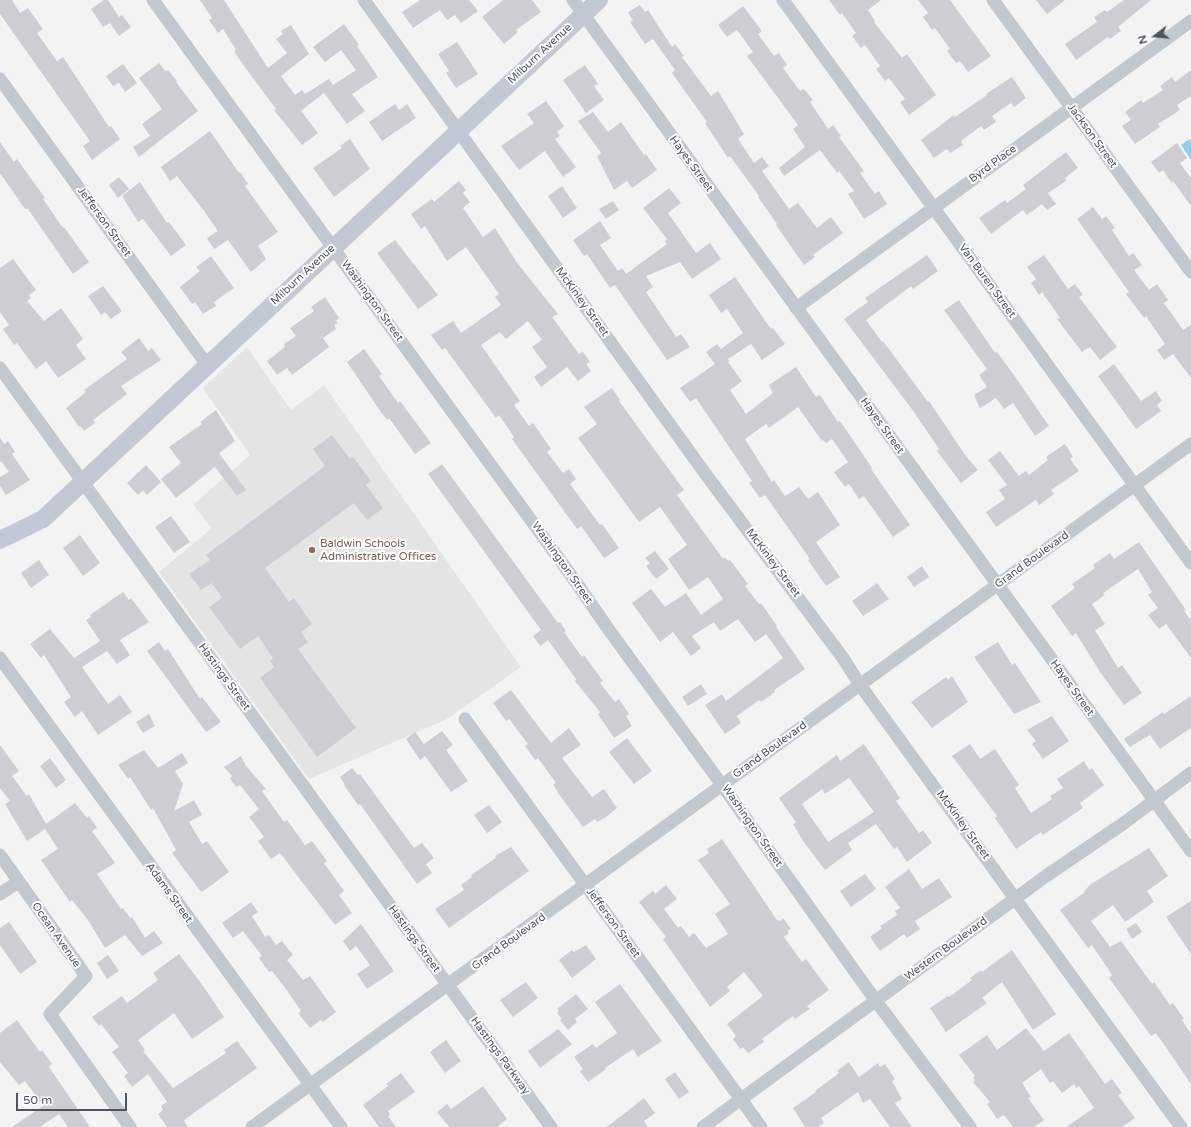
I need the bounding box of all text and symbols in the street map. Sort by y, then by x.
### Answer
north arrow [1135,16,1175,56]
street label: Milburn Avenue [505,21,575,87]
text: N [1136,33,1150,45]
street label: Jackson Street [1064,101,1120,171]
street label: Hayes Street [666,133,716,195]
street label: Byrd Place [967,142,1019,186]
street label: Jefferson Street [74,185,134,259]
street label: Van Buren Street [956,241,1018,321]
street label: Milburn Avenue [268,242,338,308]
street label: Washington Street [338,258,406,344]
street label: McKinley Street [552,265,612,339]
street label: Hayes Street [857,395,907,457]
street label: Washington Street [529,519,595,607]
street label: McKinley Street [743,526,803,600]
street label: Grand Boulevard [993,529,1071,591]
place label: Baldwin Schools Administrative Offices [320,537,436,563]
marker: Baldwin Schools Administrative Offices [307,545,317,555]
street label: Hastings Street [195,641,253,713]
street label: Hayes Street [1047,657,1097,719]
street label: Grand Boulevard [731,719,809,781]
street label: Washington Street [719,782,785,870]
street label: McKinley Street [933,788,993,862]
street label: Adams Street [143,860,195,926]
street label: Jefferson Street [583,886,643,960]
street label: Ocean Avenue [29,900,83,970]
street label: Hastings Street [385,903,443,975]
street label: Grand Boulevard [470,911,548,973]
street label: Western Boulevard [902,915,990,983]
street label: Hastings Parkway [467,1015,533,1097]
scale bar [18,1085,129,1111]
text: 50 m [23,1093,52,1107]

